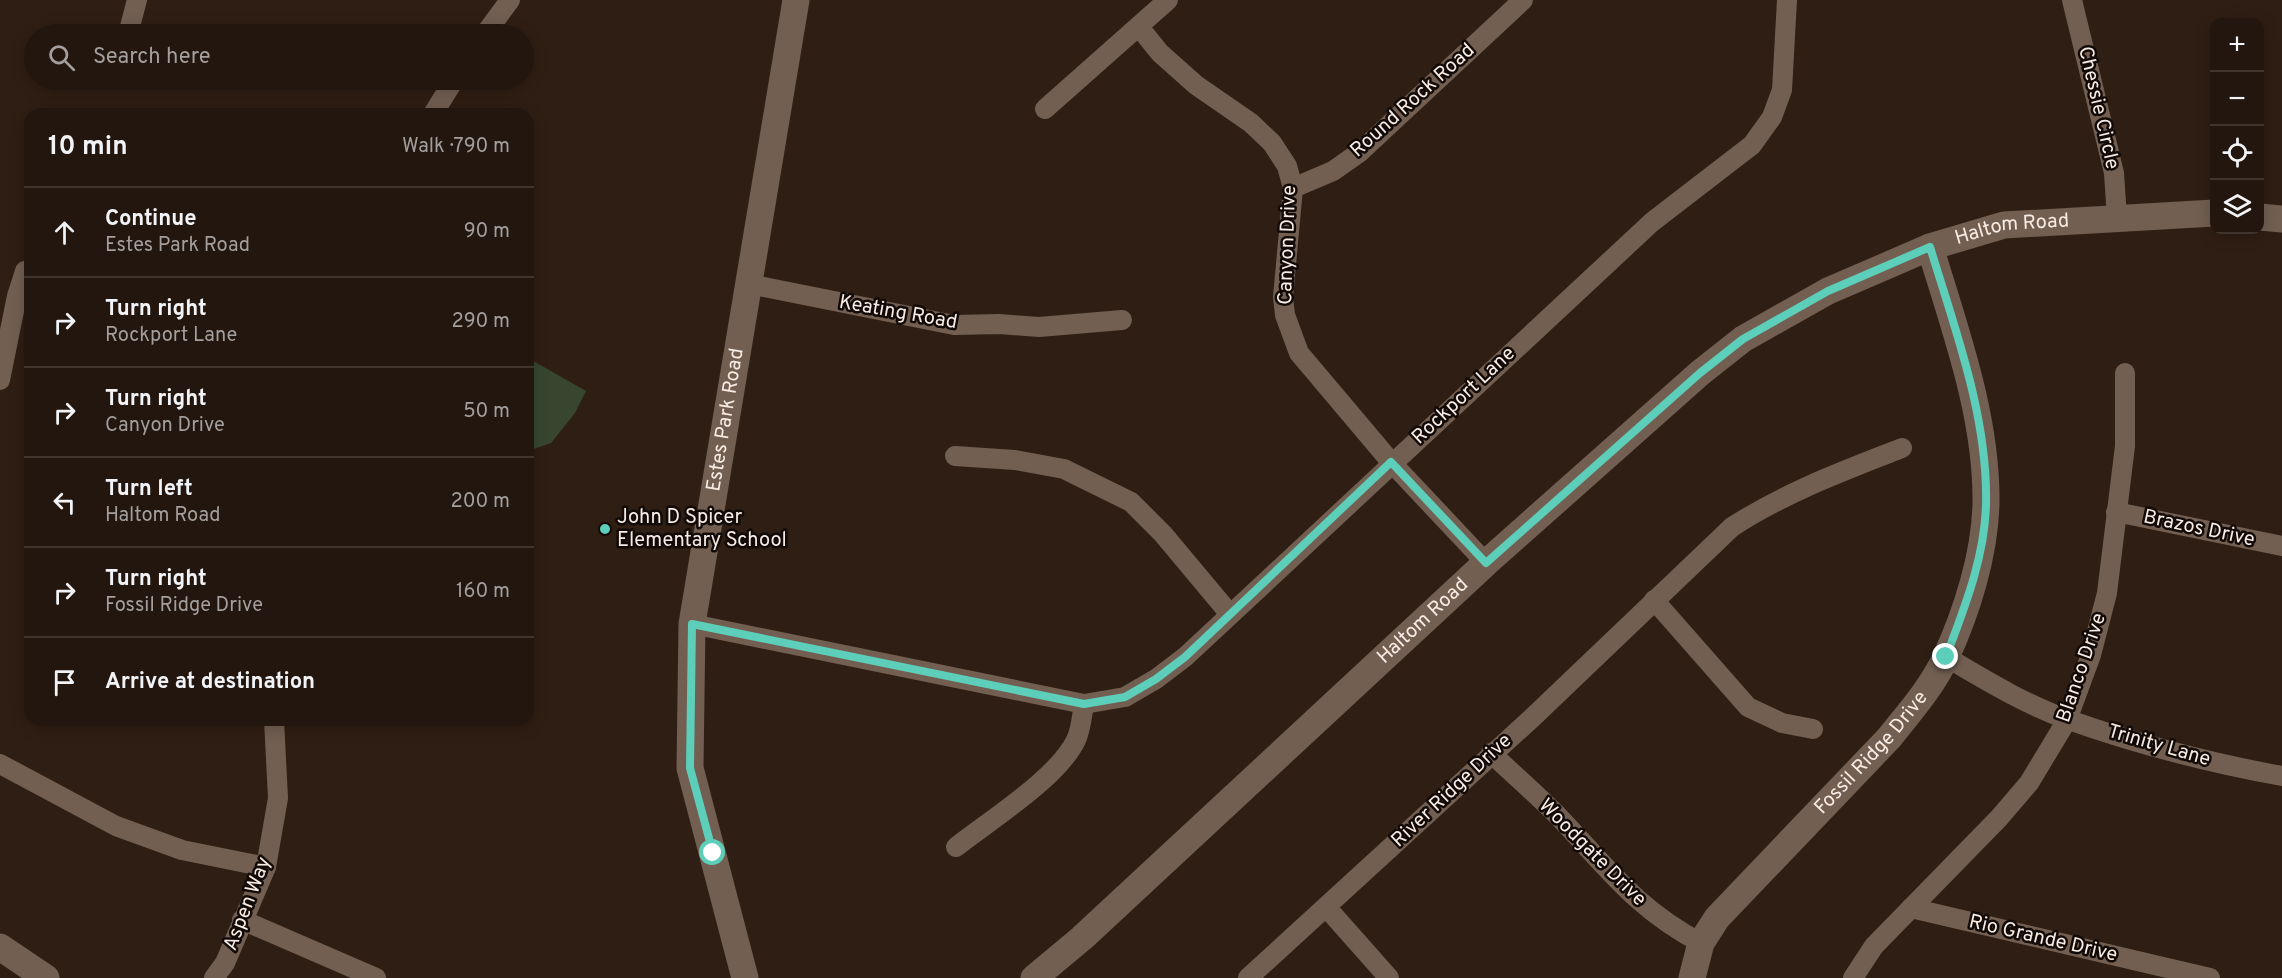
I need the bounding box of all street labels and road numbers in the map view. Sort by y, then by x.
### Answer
street label: Round Rock Road [1345,38,1481,164]
street label: Chessie Circle [2071,44,2125,172]
street label: Canyon Drive [1273,185,1303,305]
street label: Haltom Road [1952,208,2070,252]
street label: Keating Road [837,290,959,336]
street label: Rockport Lane [1407,341,1521,451]
street label: Estes Park Road [701,346,751,494]
street label: Brazos Drive [2141,504,2257,554]
street label: Haltom Road [1372,572,1474,670]
street label: Blanco Drive [2051,610,2113,726]
street label: Fossil Ridge Drive [1809,686,1934,821]
street label: Trinity Lane [2105,719,2213,773]
street label: River Ridge Drive [1386,728,1518,854]
street label: Woodgate Drive [1532,793,1652,913]
street label: Aspen Way [218,853,278,955]
street label: Rio Grande Drive [1966,909,2120,969]

